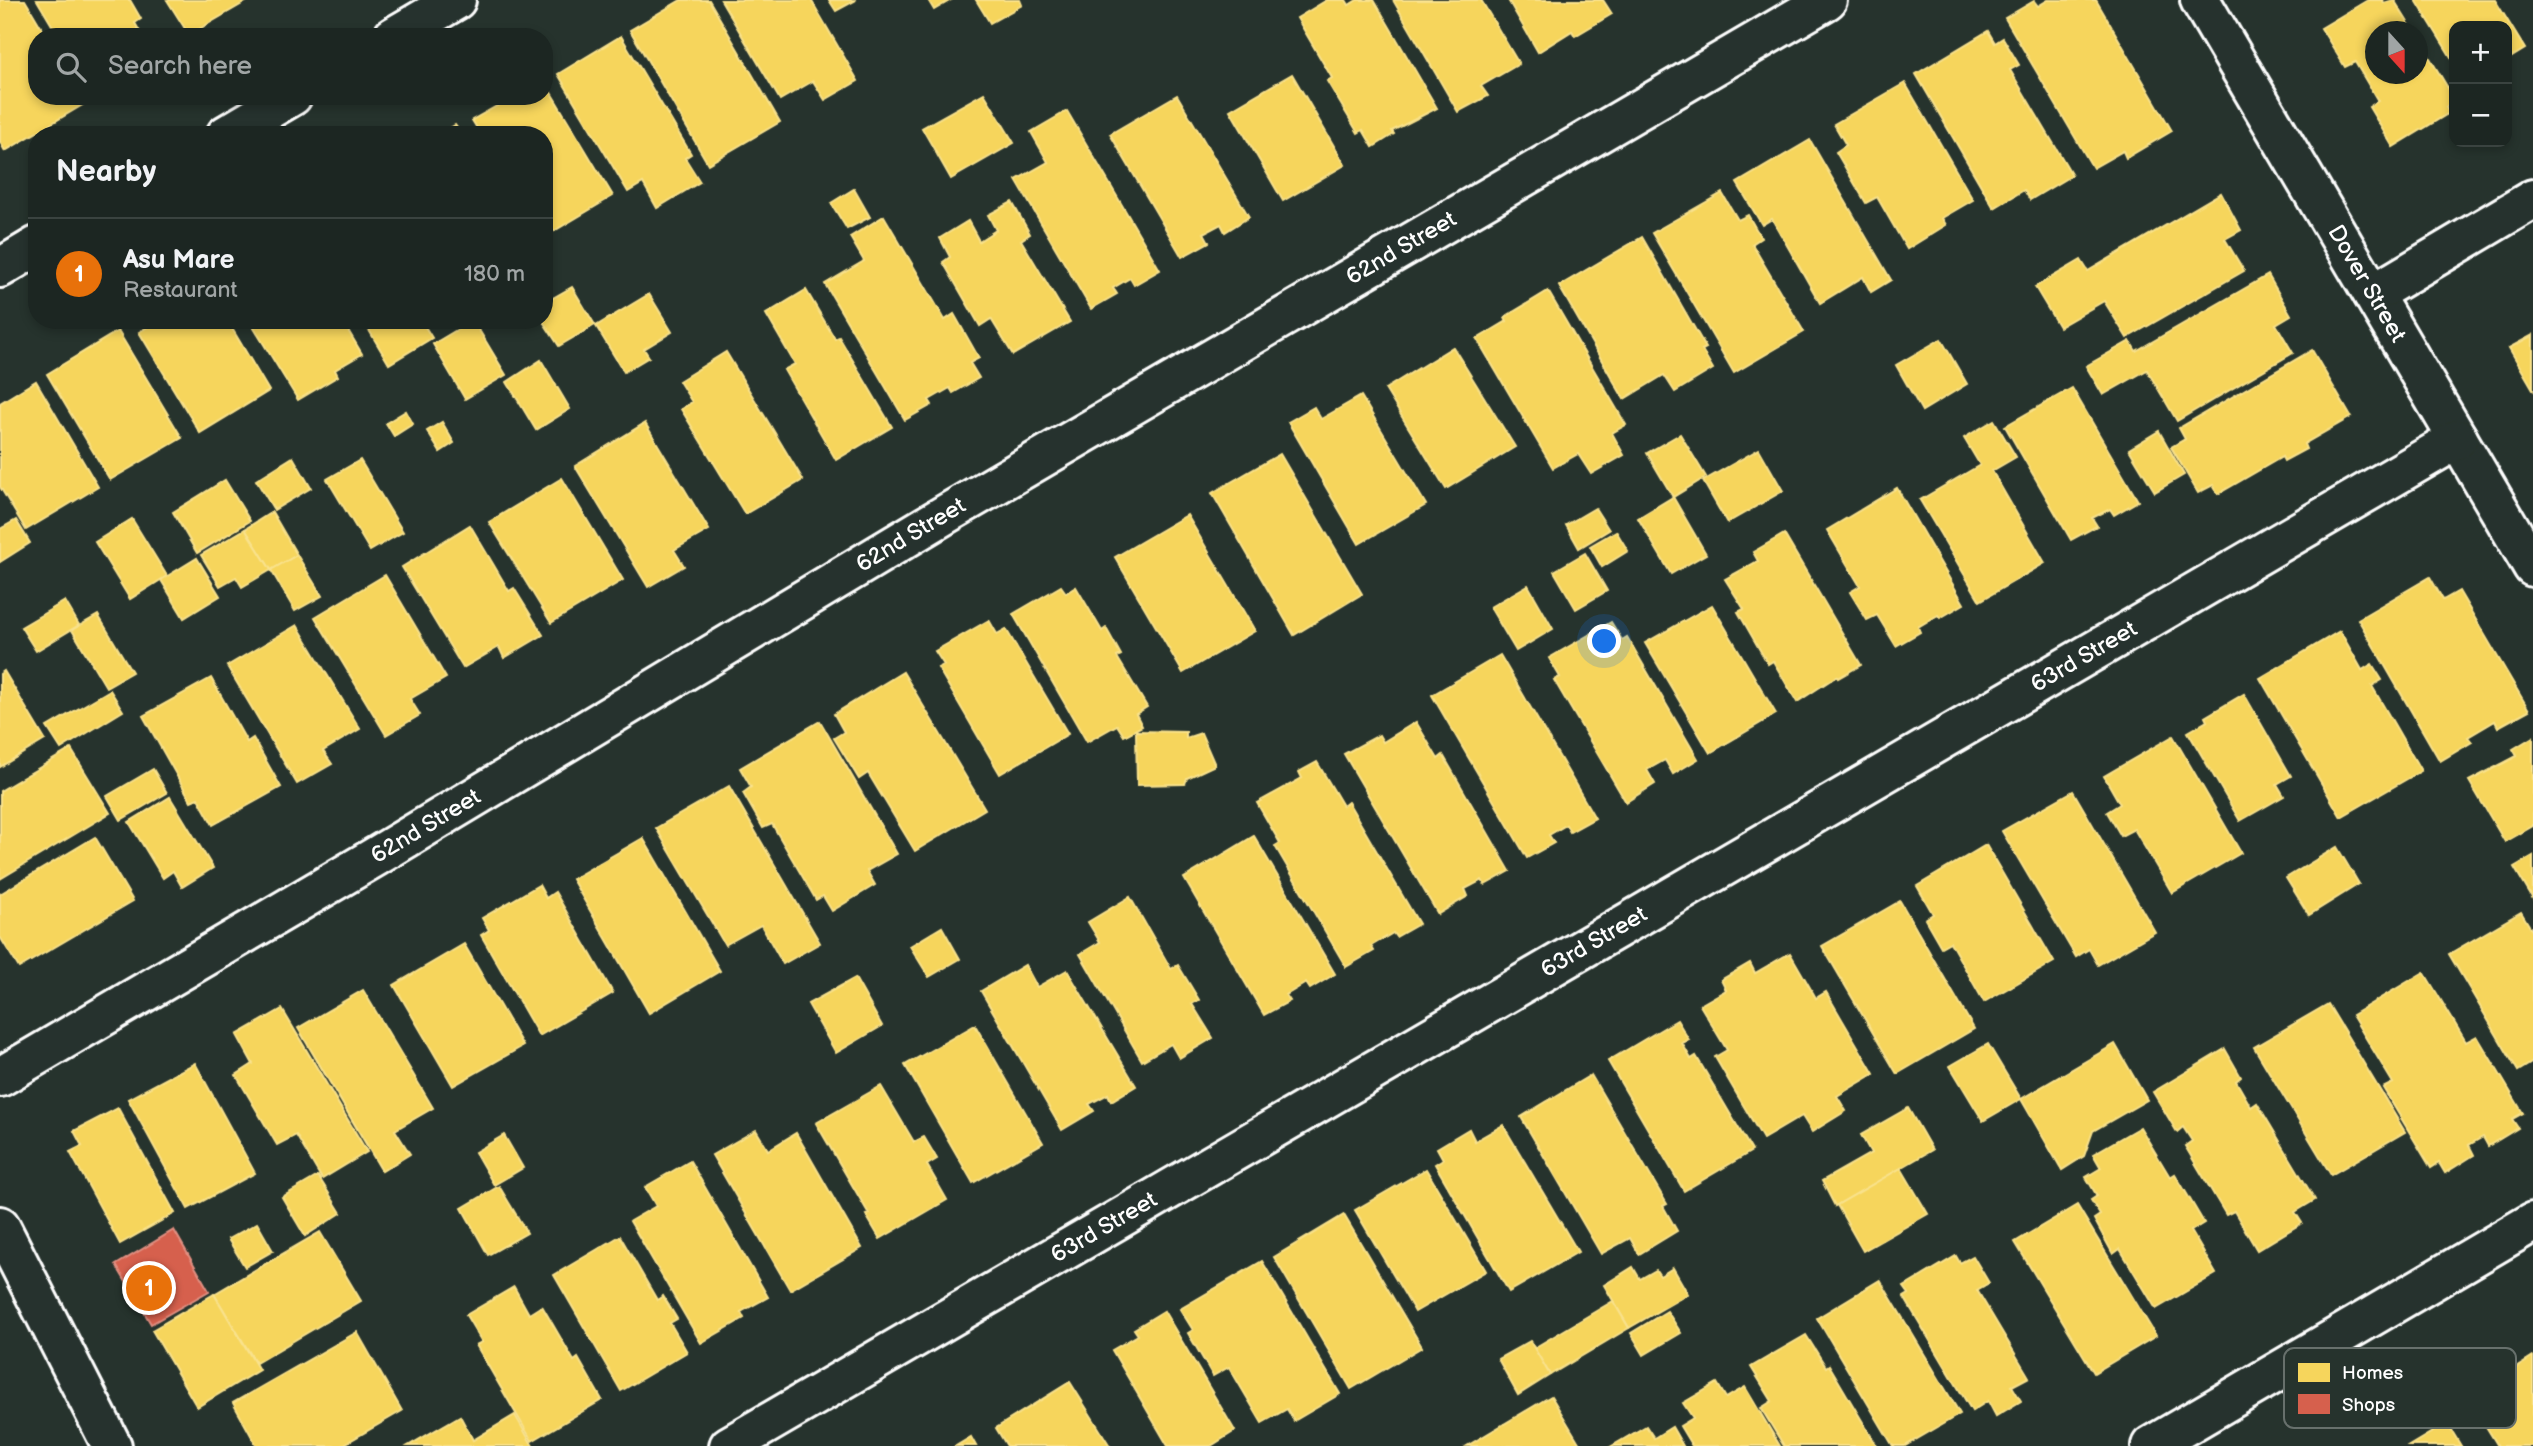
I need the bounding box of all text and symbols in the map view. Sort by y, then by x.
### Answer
north arrow [2365,21,2428,84]
map controls [2449,21,2512,147]
button: + [2449,21,2512,84]
search box [28,28,553,105]
icon: search [52,48,90,86]
text: Search here [108,51,252,82]
button: − [2449,84,2512,147]
text: Nearby [56,154,156,190]
street label: 62nd Street [1341,205,1461,291]
street label: Dover Street [2321,220,2412,347]
text: Asu Mare [123,245,234,276]
text: 1 [74,260,84,288]
text: 180 m [464,260,525,288]
text: Restaurant [123,276,237,304]
street label: 62nd Street [851,492,971,579]
street label: 63rd Street [2026,615,2142,699]
your location [1587,624,1621,658]
street label: 62nd Street [366,783,486,870]
street label: 63rd Street [1536,900,1652,984]
street label: 63rd Street [1046,1186,1162,1269]
pin: 1 [126,1262,172,1314]
legend [2284,1348,2516,1428]
text: Homes [2342,1362,2403,1385]
text: Shops [2342,1394,2395,1417]

